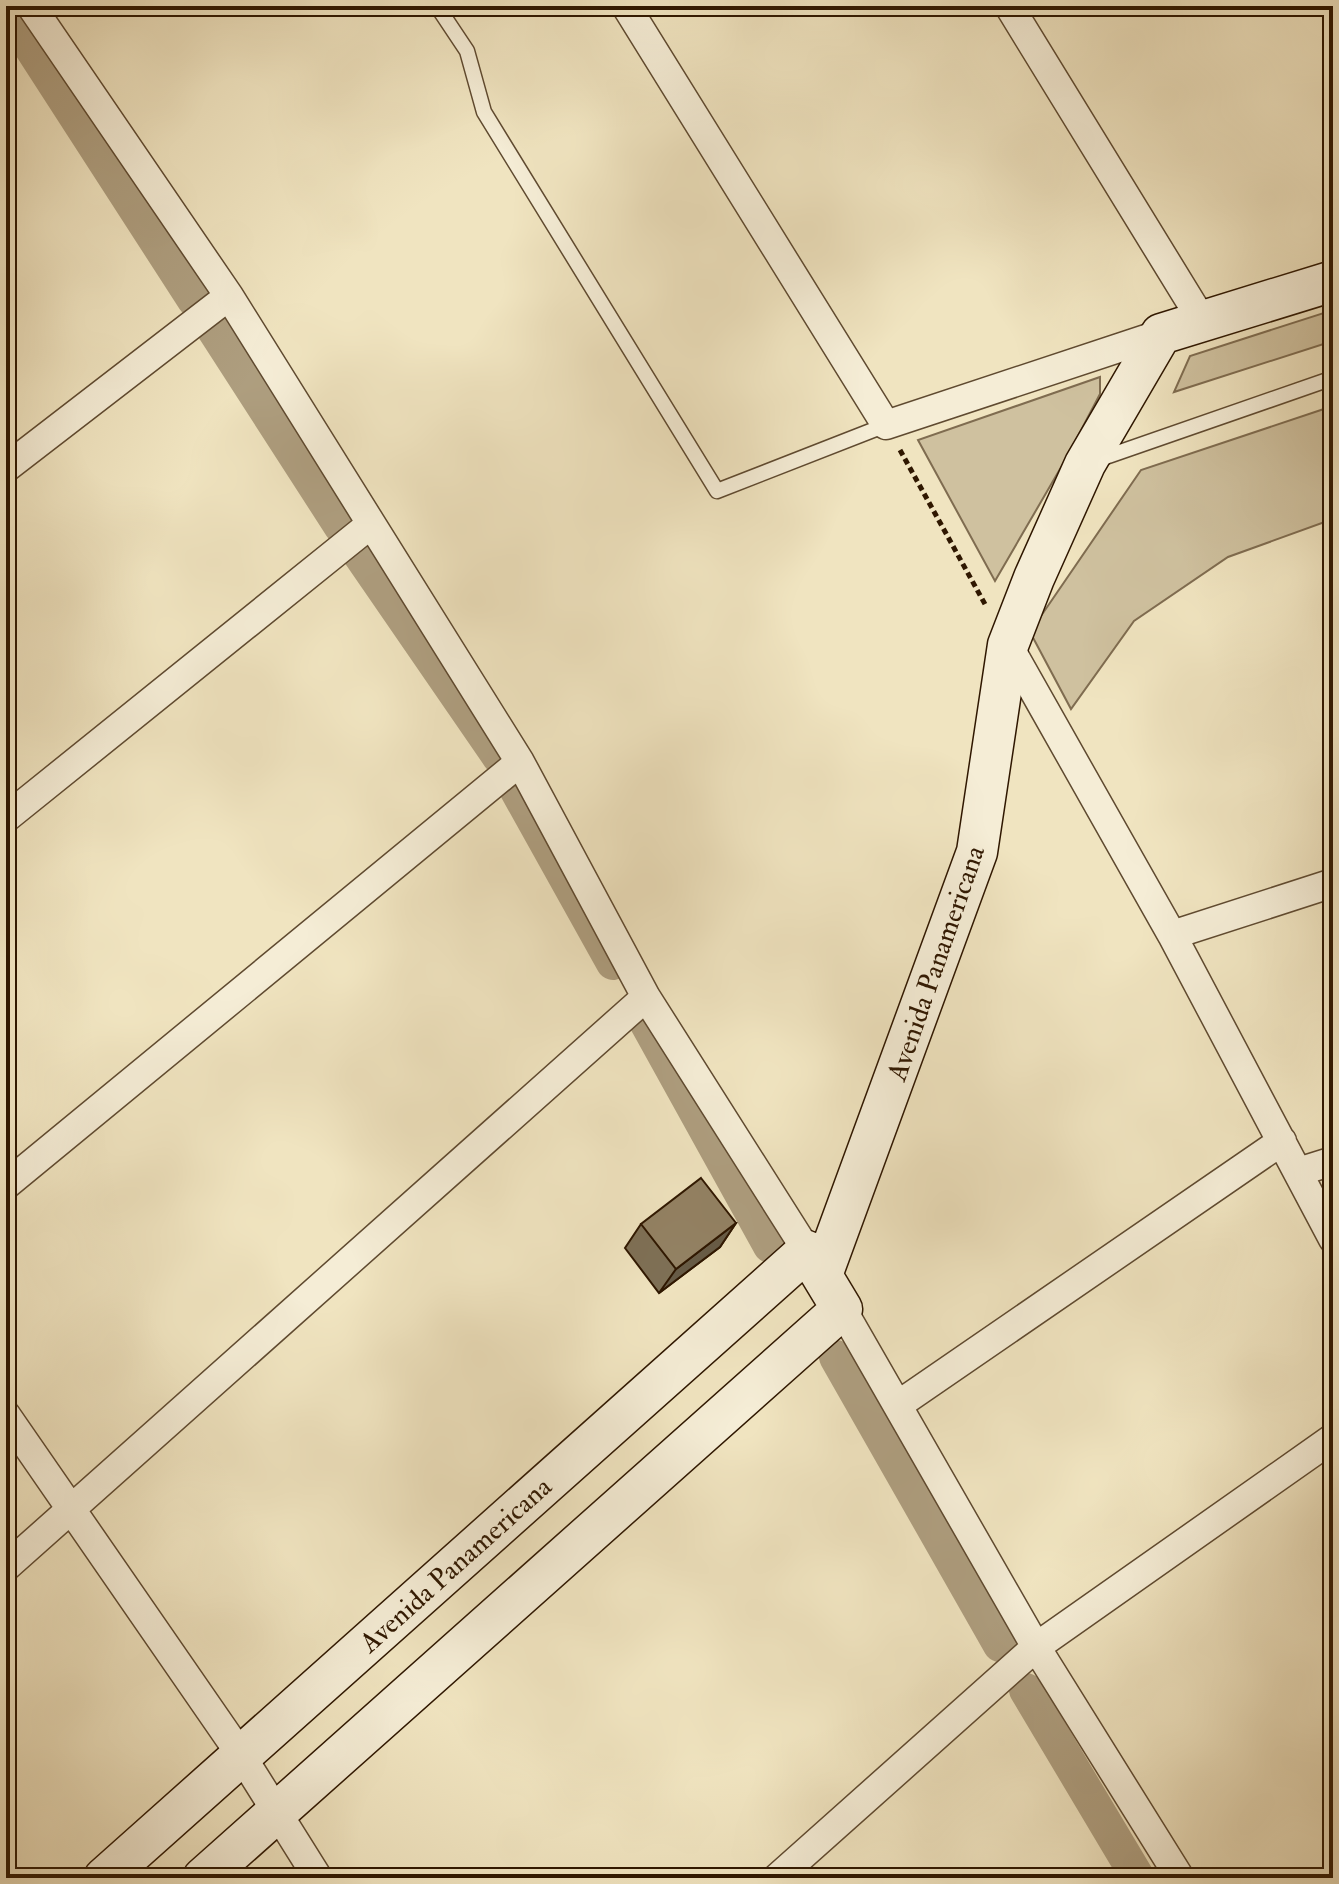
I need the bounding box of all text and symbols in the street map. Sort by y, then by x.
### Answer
street label: Avenida Panamericana [879,841,993,1087]
street label: Avenida Panamericana [352,1469,560,1661]

